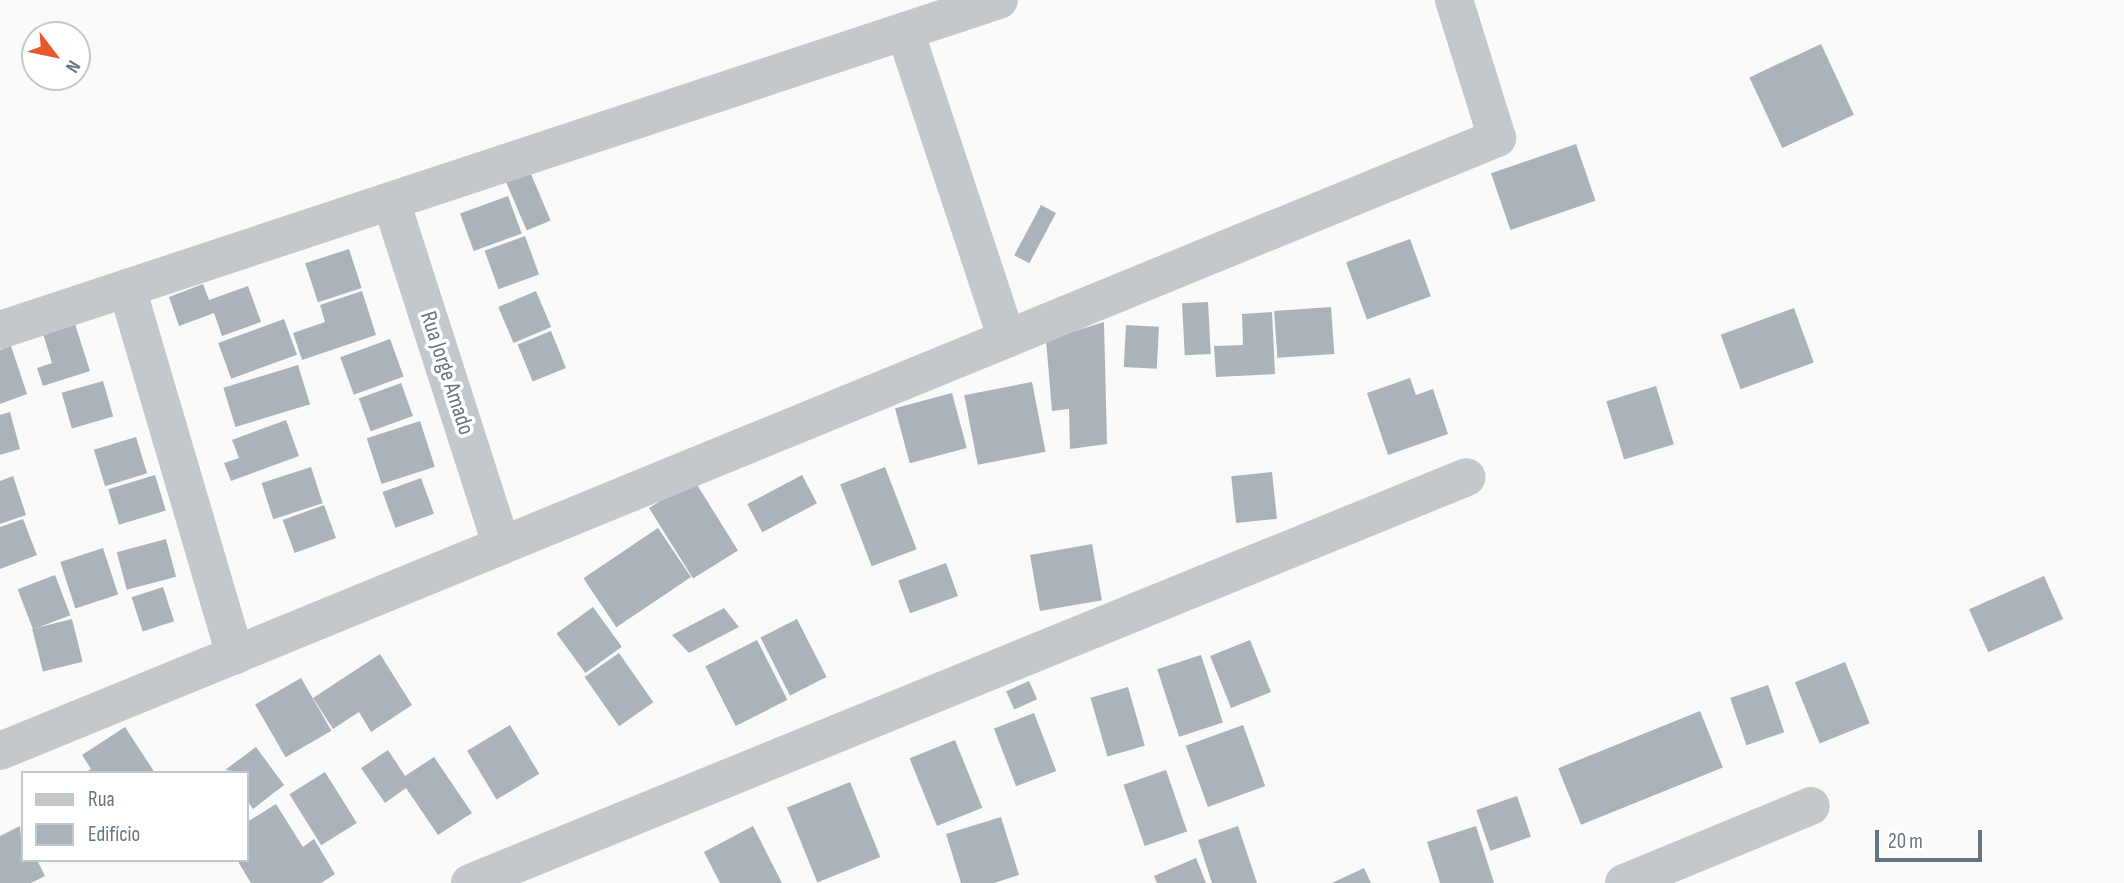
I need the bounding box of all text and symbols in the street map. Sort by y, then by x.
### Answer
north arrow [21,21,91,91]
text: N [60,56,85,77]
street label: Rua Jorge Amado [414,308,480,438]
legend [21,771,248,862]
text: Rua [88,787,115,812]
scale bar [1879,816,1986,860]
text: Edifício [88,822,140,847]
text: 20 m [1888,829,1923,854]

